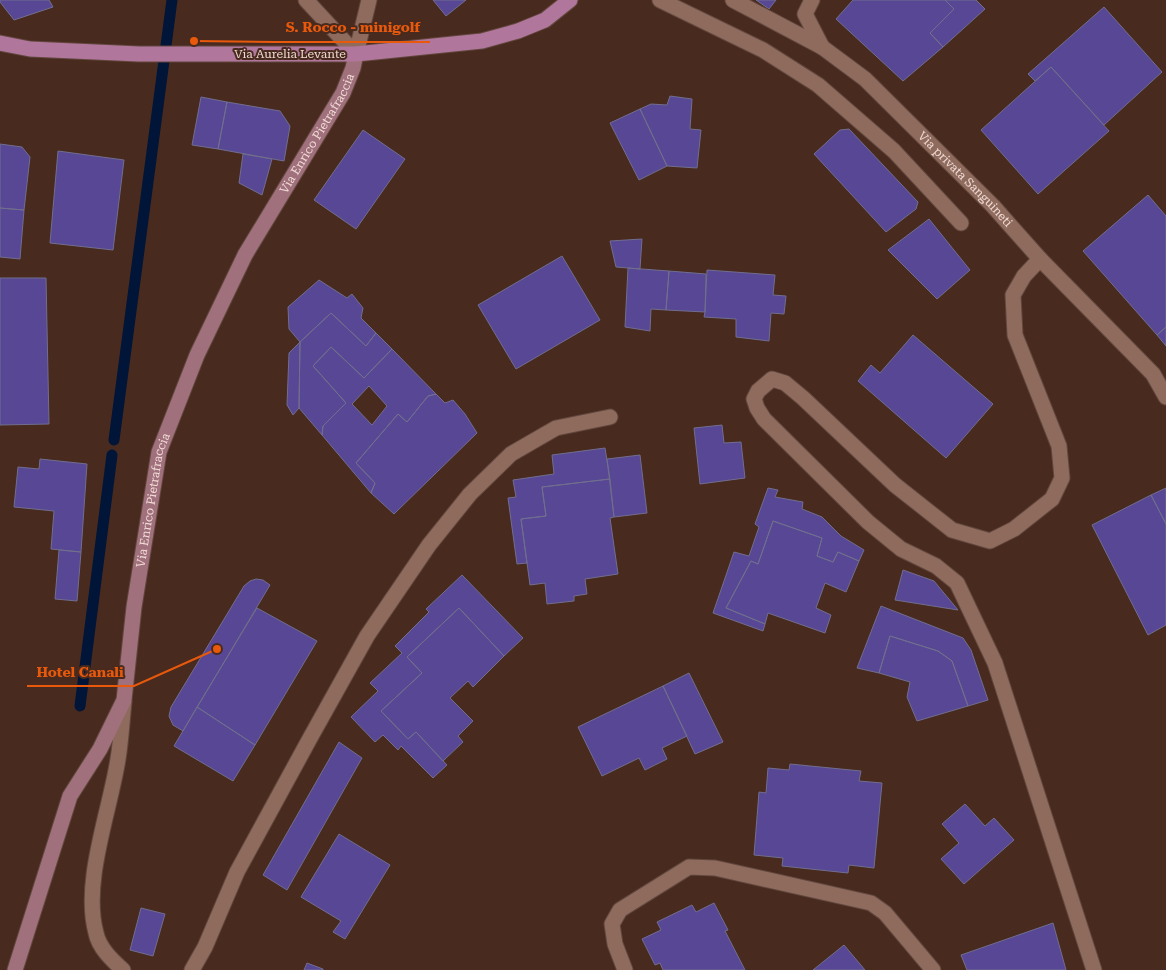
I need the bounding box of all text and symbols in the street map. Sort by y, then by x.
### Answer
callout: S. Rocco - minigolf [275,13,430,42]
text: S. Rocco - minigolf [286,19,421,35]
street label: Via Aurelia Levante [234,47,346,61]
street label: Via Enrico Pietrafraccia [277,71,357,196]
street label: Via privata Sanguineti [915,129,1015,230]
street label: Via Enrico Pietrafraccia [134,430,173,568]
callout: Hotel Canali [27,657,134,686]
text: Hotel Canali [36,664,124,680]

